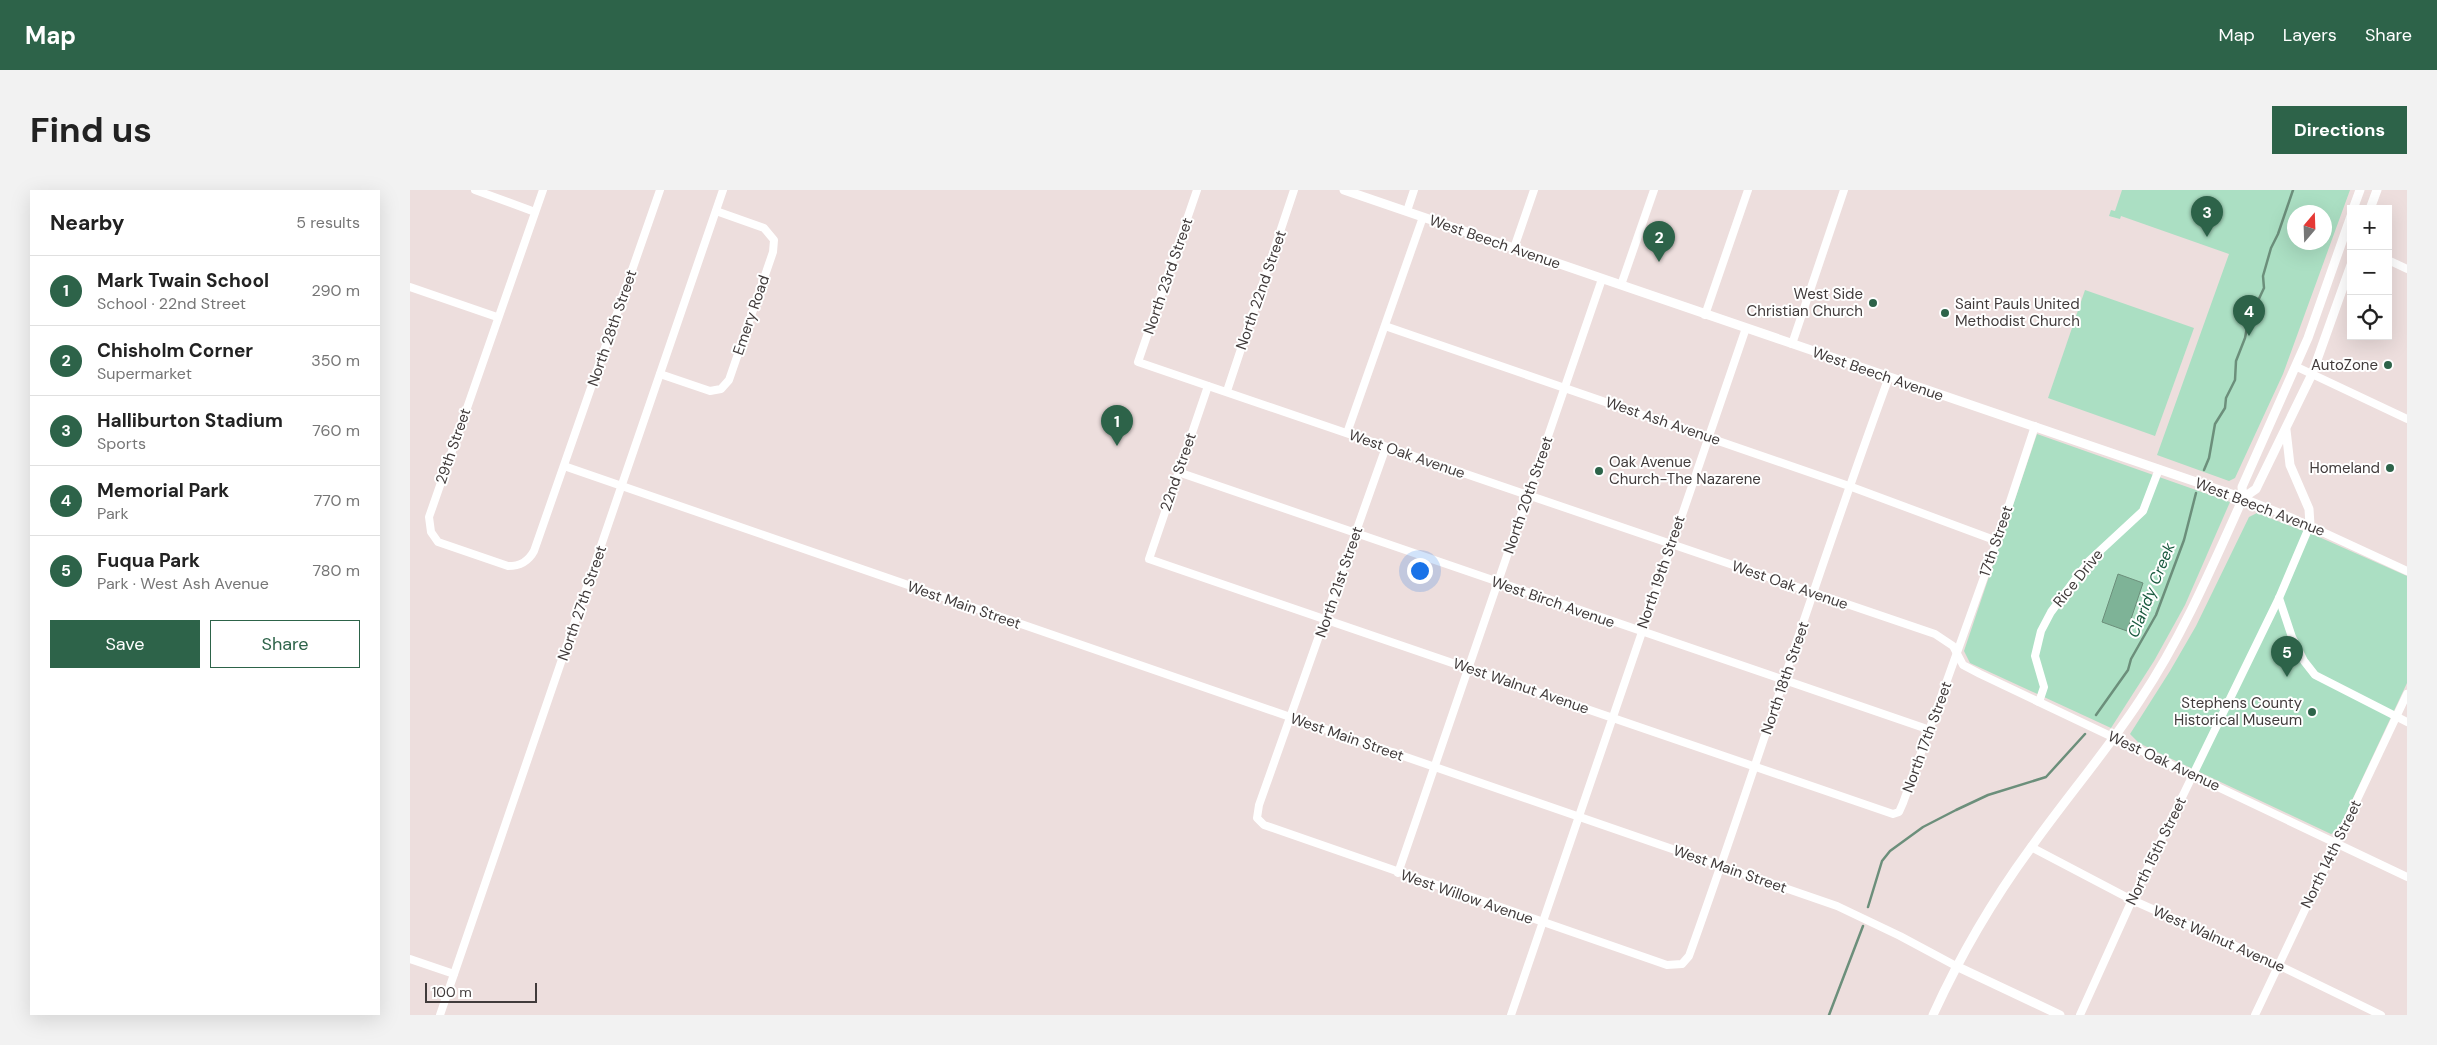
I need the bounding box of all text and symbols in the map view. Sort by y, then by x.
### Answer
text: Map [25,20,76,51]
text: Map [2219,23,2255,47]
text: Layers [2283,23,2337,47]
text: Share [2365,23,2412,47]
button: Directions [2272,106,2407,154]
text: Find us [30,107,152,153]
pin: 3 [2191,196,2223,237]
north arrow [2287,205,2332,250]
map controls [2347,205,2392,340]
button: + [2347,205,2392,250]
text: Nearby [50,209,124,237]
street label: West Beech Avenue [1427,210,1563,274]
text: 5 results [296,212,360,233]
street label: North 23rd Street [1139,215,1197,337]
pin: 2 [1643,221,1675,262]
street label: North 22nd Street [1231,227,1291,352]
button: − [2347,250,2392,295]
street label: North 28th Street [583,267,641,389]
text: Mark Twain School [97,268,269,293]
street label: Emery Road [728,272,774,358]
text: 1 [63,280,69,301]
text: 290 m [311,280,360,301]
place label: West Side Christian Church [1747,284,1863,321]
text: School · 22nd Street [97,293,246,314]
place label: Saint Pauls United Methodist Church [1955,294,2080,331]
pin: 4 [2233,295,2265,336]
button: locate [2347,295,2392,340]
marker: West Side Christian Church [1867,297,1879,309]
marker: Saint Pauls United Methodist Church [1939,307,1951,319]
text: Chisholm Corner [97,338,253,363]
street label: West Beech Avenue [1810,342,1946,406]
text: 2 [61,350,71,371]
text: 350 m [311,350,360,371]
place label: AutoZone [2311,355,2378,375]
marker: AutoZone [2382,359,2394,371]
text: Supermarket [97,363,192,384]
street label: West Ash Avenue [1603,392,1723,450]
street label: 29th Street [431,405,475,487]
pin: 1 [1101,405,1133,446]
text: Halliburton Stadium [97,408,283,433]
text: 3 [61,420,71,441]
text: 760 m [312,420,360,441]
street label: West Oak Avenue [1346,425,1468,483]
street label: 22nd Street [1155,430,1201,514]
text: Sports [97,433,146,454]
street label: North 20th Street [1499,433,1558,556]
place label: Oak Avenue Church-The Nazarene [1609,452,1761,489]
place label: Homeland [2309,458,2380,478]
marker: Homeland [2384,462,2396,474]
marker: Oak Avenue Church-The Nazarene [1593,465,1605,477]
street label: West Beech Avenue [2192,473,2328,541]
text: Memorial Park [97,478,229,503]
text: 4 [61,490,71,511]
text: 770 m [314,490,360,511]
text: Park [97,503,129,524]
street label: 17th Street [1975,503,2017,579]
street label: North 19th Street [1632,513,1690,631]
street label: North 21st Street [1311,524,1367,640]
water label: Claridy Creek [2122,539,2180,641]
street label: North 27th Street [553,543,611,663]
street label: Rice Drive [2048,545,2108,611]
text: Fuqua Park [97,548,200,573]
street label: West Oak Avenue [1729,556,1851,614]
your location [1407,558,1433,584]
text: 5 [61,560,71,581]
text: 780 m [313,560,360,581]
street label: West Birch Avenue [1489,571,1617,633]
text: Park · West Ash Avenue [97,573,269,594]
street label: West Main Street [905,576,1024,634]
street label: North 18th Street [1756,619,1814,737]
button: Save [50,620,200,668]
button: Share [210,620,360,668]
pin: 5 [2271,636,2303,677]
street label: West Walnut Avenue [1450,653,1592,719]
street label: North 17th Street [1898,679,1956,795]
place label: Stephens County Historical Museum [2174,693,2303,730]
marker: Stephens County Historical Museum [2306,706,2318,718]
street label: West Main Street [1288,708,1407,766]
street label: West Oak Avenue [2105,726,2223,796]
street label: North 15th Street [2121,793,2191,908]
street label: North 14th Street [2296,796,2366,911]
street label: West Main Street [1671,840,1790,898]
street label: West Willow Avenue [1398,865,1536,929]
street label: West Walnut Avenue [2150,901,2288,977]
scale bar [425,980,538,1003]
text: 100 m [432,983,472,1001]

